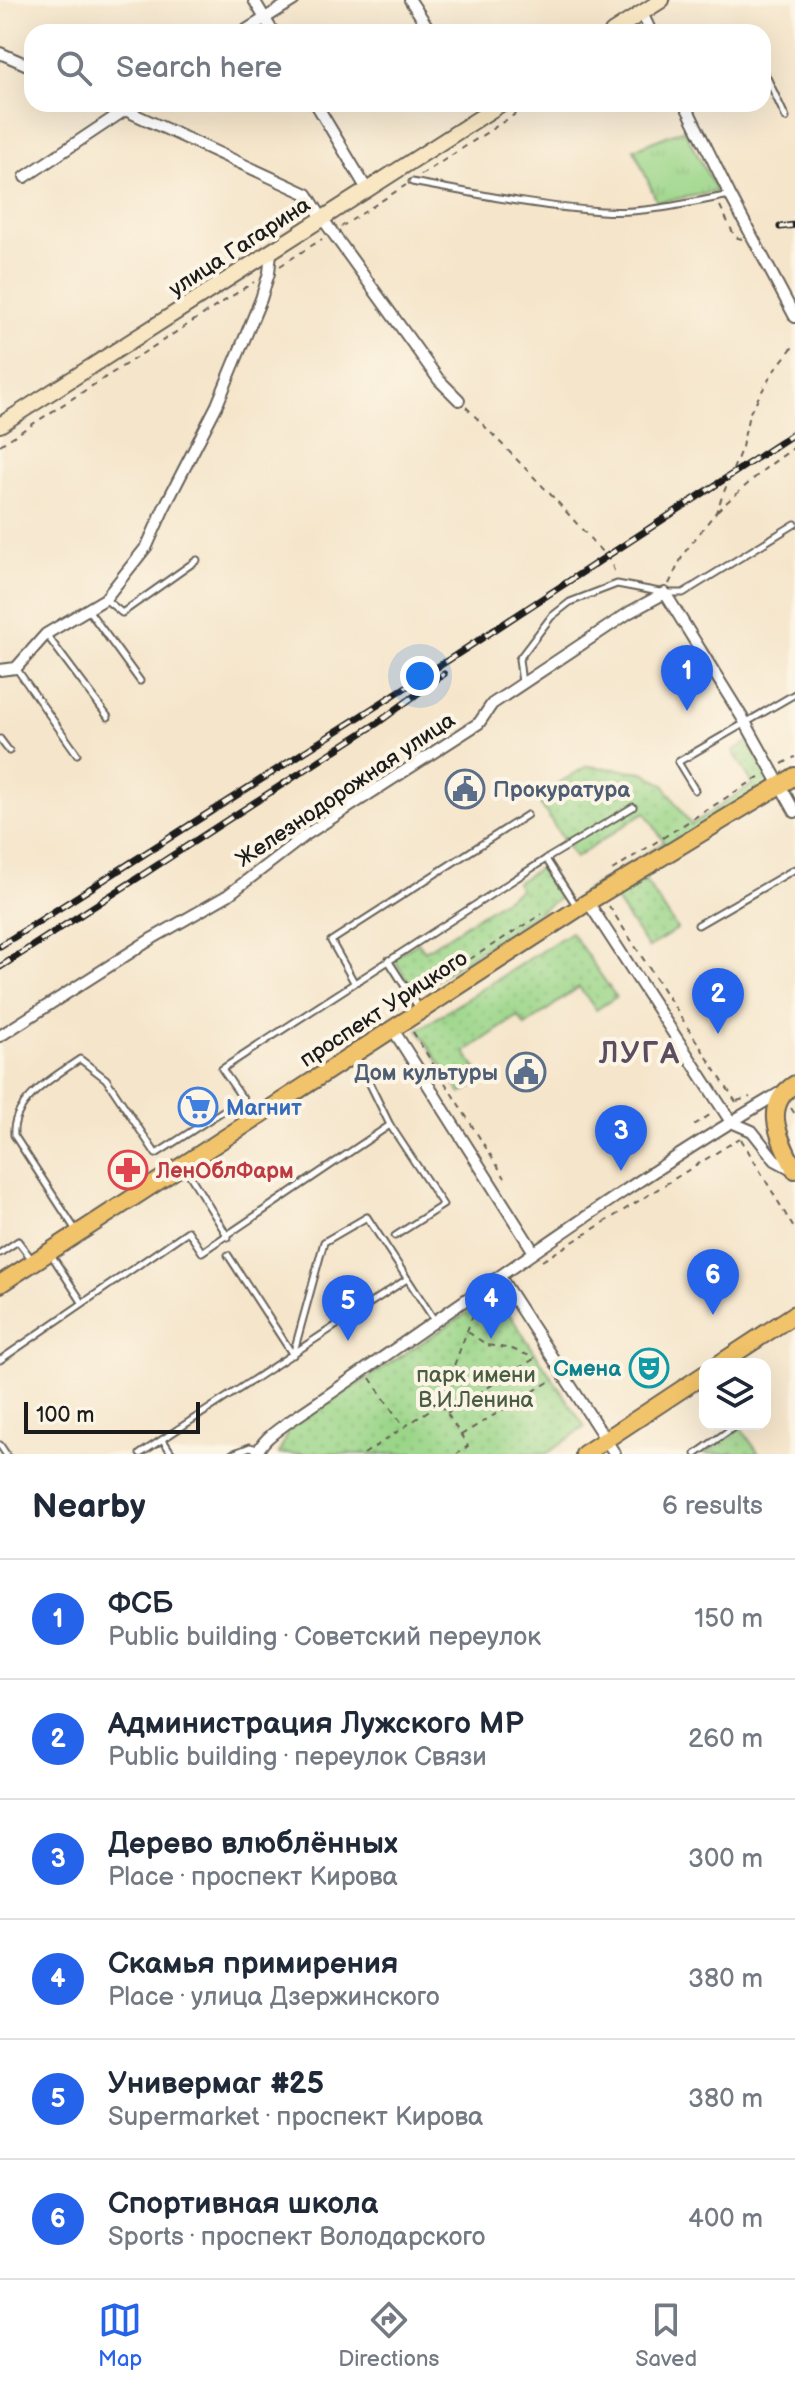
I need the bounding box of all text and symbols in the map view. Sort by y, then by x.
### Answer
search box [24,24,771,112]
icon: search [52,46,96,90]
text: Search here [116,50,282,86]
street label: улица Гагарина [164,192,316,303]
pin: 1 [661,645,713,711]
your location [400,656,440,696]
street label: Железнодорожная улица [231,707,460,874]
public building icon: Прокуратура [444,768,486,810]
place label: Прокуратура [493,777,630,804]
street label: проспект Урицкого [295,945,473,1074]
pin: 2 [692,968,744,1034]
district label: ЛУГА [598,1036,681,1072]
public building icon: Дом культуры [505,1051,547,1093]
place label: Дом культуры [354,1060,498,1087]
supermarket icon: Магнит [177,1086,219,1128]
place label: Магнит [226,1095,302,1122]
pin: 3 [595,1105,647,1171]
pharmacy icon: ЛенОблФарм [107,1149,149,1191]
place label: ЛенОблФарм [155,1158,294,1185]
pin: 6 [687,1249,739,1315]
pin: 4 [465,1273,517,1339]
pin: 5 [322,1275,374,1341]
theatre icon: Смена [628,1347,670,1389]
place label: Смена [553,1356,621,1383]
map controls [699,1358,771,1430]
button: layers [699,1358,771,1430]
park label: парк имени В.И.Ленина [416,1362,536,1414]
scale bar [24,1398,200,1434]
text: 100 m [36,1402,95,1429]
text: Nearby [32,1486,146,1527]
text: 6 results [662,1491,763,1522]
text: ФСБ [108,1586,173,1622]
text: 1 [53,1604,63,1635]
text: 150 m [694,1604,763,1635]
text: Public building · Советский переулок [108,1622,541,1653]
text: Администрация Лужского МР [108,1706,524,1742]
text: 2 [50,1724,66,1755]
text: 260 m [688,1724,763,1755]
text: Public building · переулок Связи [108,1742,487,1773]
text: Дерево влюблённых [108,1826,398,1862]
text: 3 [50,1844,66,1875]
text: 300 m [688,1844,763,1875]
text: Place · проспект Кирова [108,1862,398,1893]
text: Скамья примирения [108,1946,398,1982]
text: 4 [50,1964,66,1995]
text: 380 m [688,1964,763,1995]
text: Place · улица Дзержинского [108,1982,440,2013]
text: Универмаг #25 [108,2066,324,2102]
text: 5 [50,2084,66,2115]
text: 380 m [688,2084,763,2115]
text: Supermarket · проспект Кирова [108,2102,483,2133]
text: Спортивная школа [108,2186,378,2222]
text: 6 [50,2204,66,2235]
text: 400 m [688,2204,763,2235]
text: Sports · проспект Володарского [108,2222,485,2253]
tab: Map [98,2298,142,2373]
tab: Directions [338,2298,439,2373]
tab: Saved [635,2298,697,2373]

